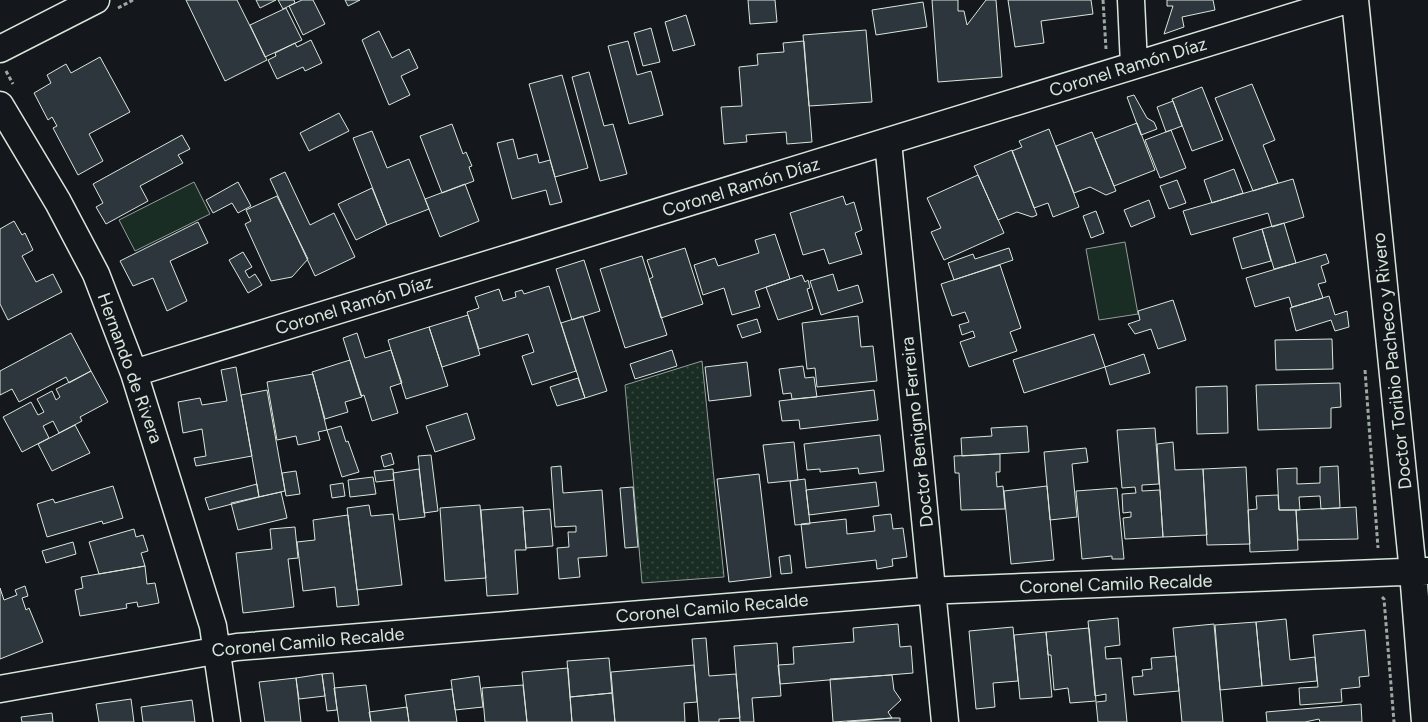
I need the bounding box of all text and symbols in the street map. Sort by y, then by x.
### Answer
street label: Coronel Ramón Díaz [1047,33,1210,101]
street label: Coronel Ramón Díaz [660,153,823,221]
street label: Doctor Toribio Pacheco y Rivero [1368,232,1416,490]
street label: Coronel Ramón Díaz [273,271,436,339]
street label: Hernando de Rivera [93,290,167,446]
street label: Doctor Benigno Ferreira [896,335,938,529]
street label: Coronel Camilo Recalde [1019,570,1213,598]
street label: Coronel Camilo Recalde [615,589,809,627]
street label: Coronel Camilo Recalde [211,623,405,661]

